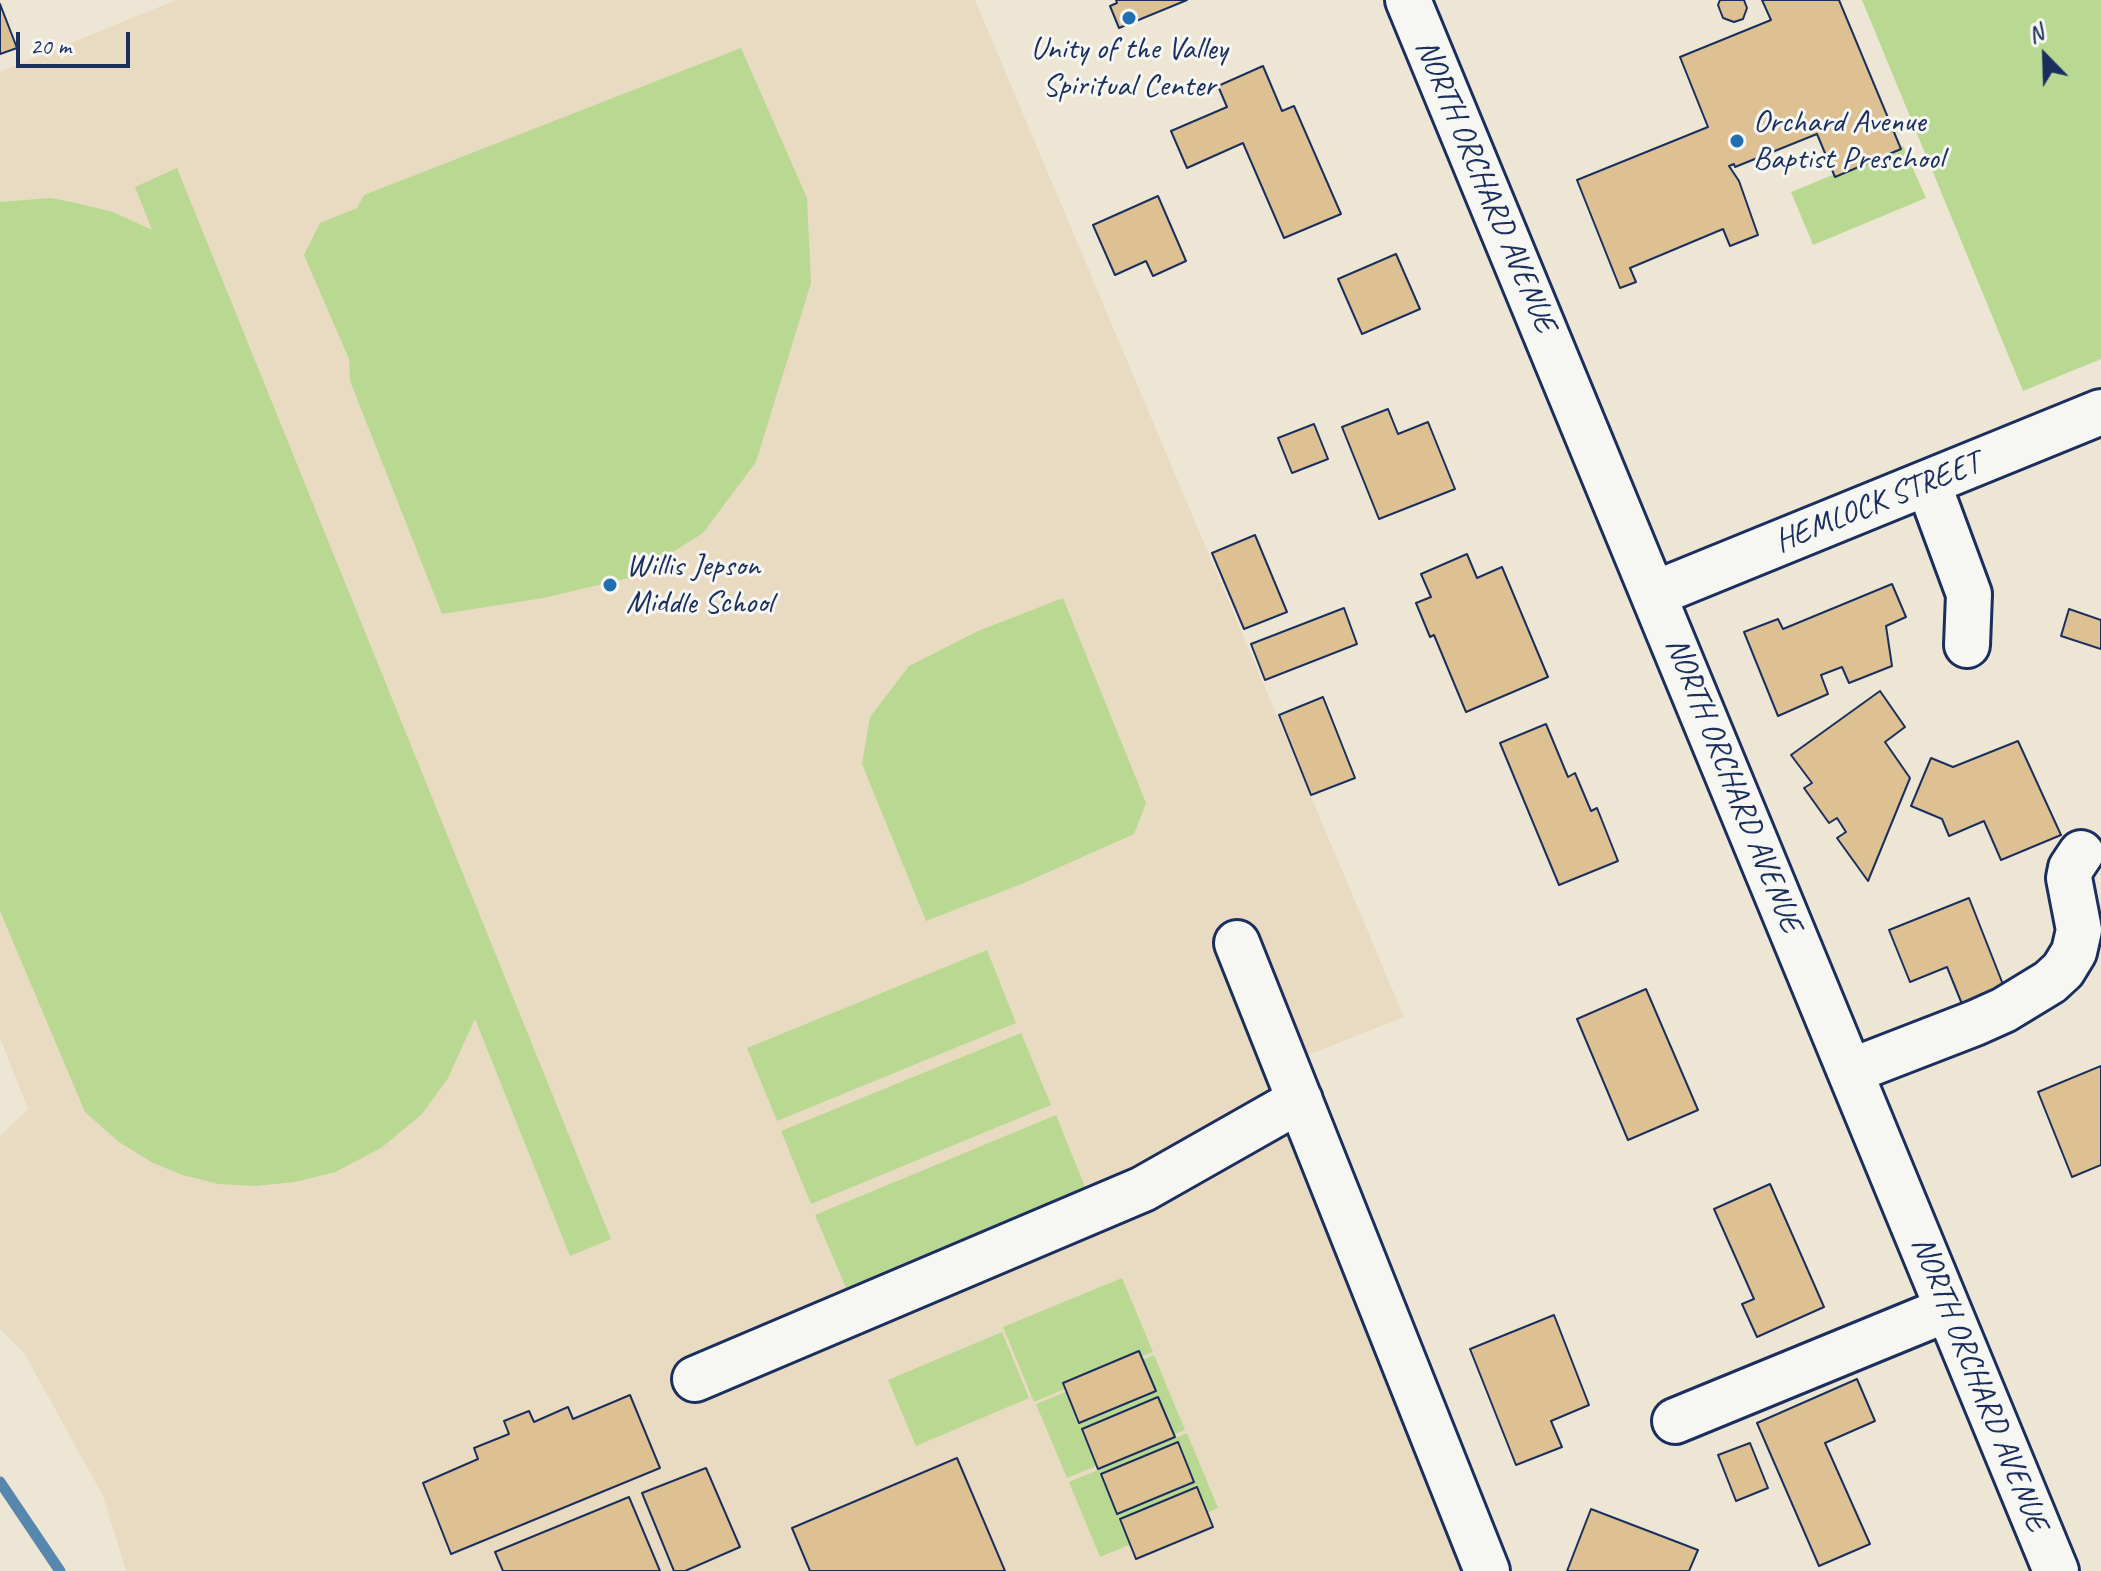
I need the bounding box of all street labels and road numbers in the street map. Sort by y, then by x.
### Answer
street label: NORTH ORCHARD AVENUE [1406,34,1564,338]
street label: HEMLOCK STREET [1769,444,1987,562]
street label: NORTH ORCHARD AVENUE [1656,632,1810,938]
street label: NORTH ORCHARD AVENUE [1902,1231,2056,1537]

